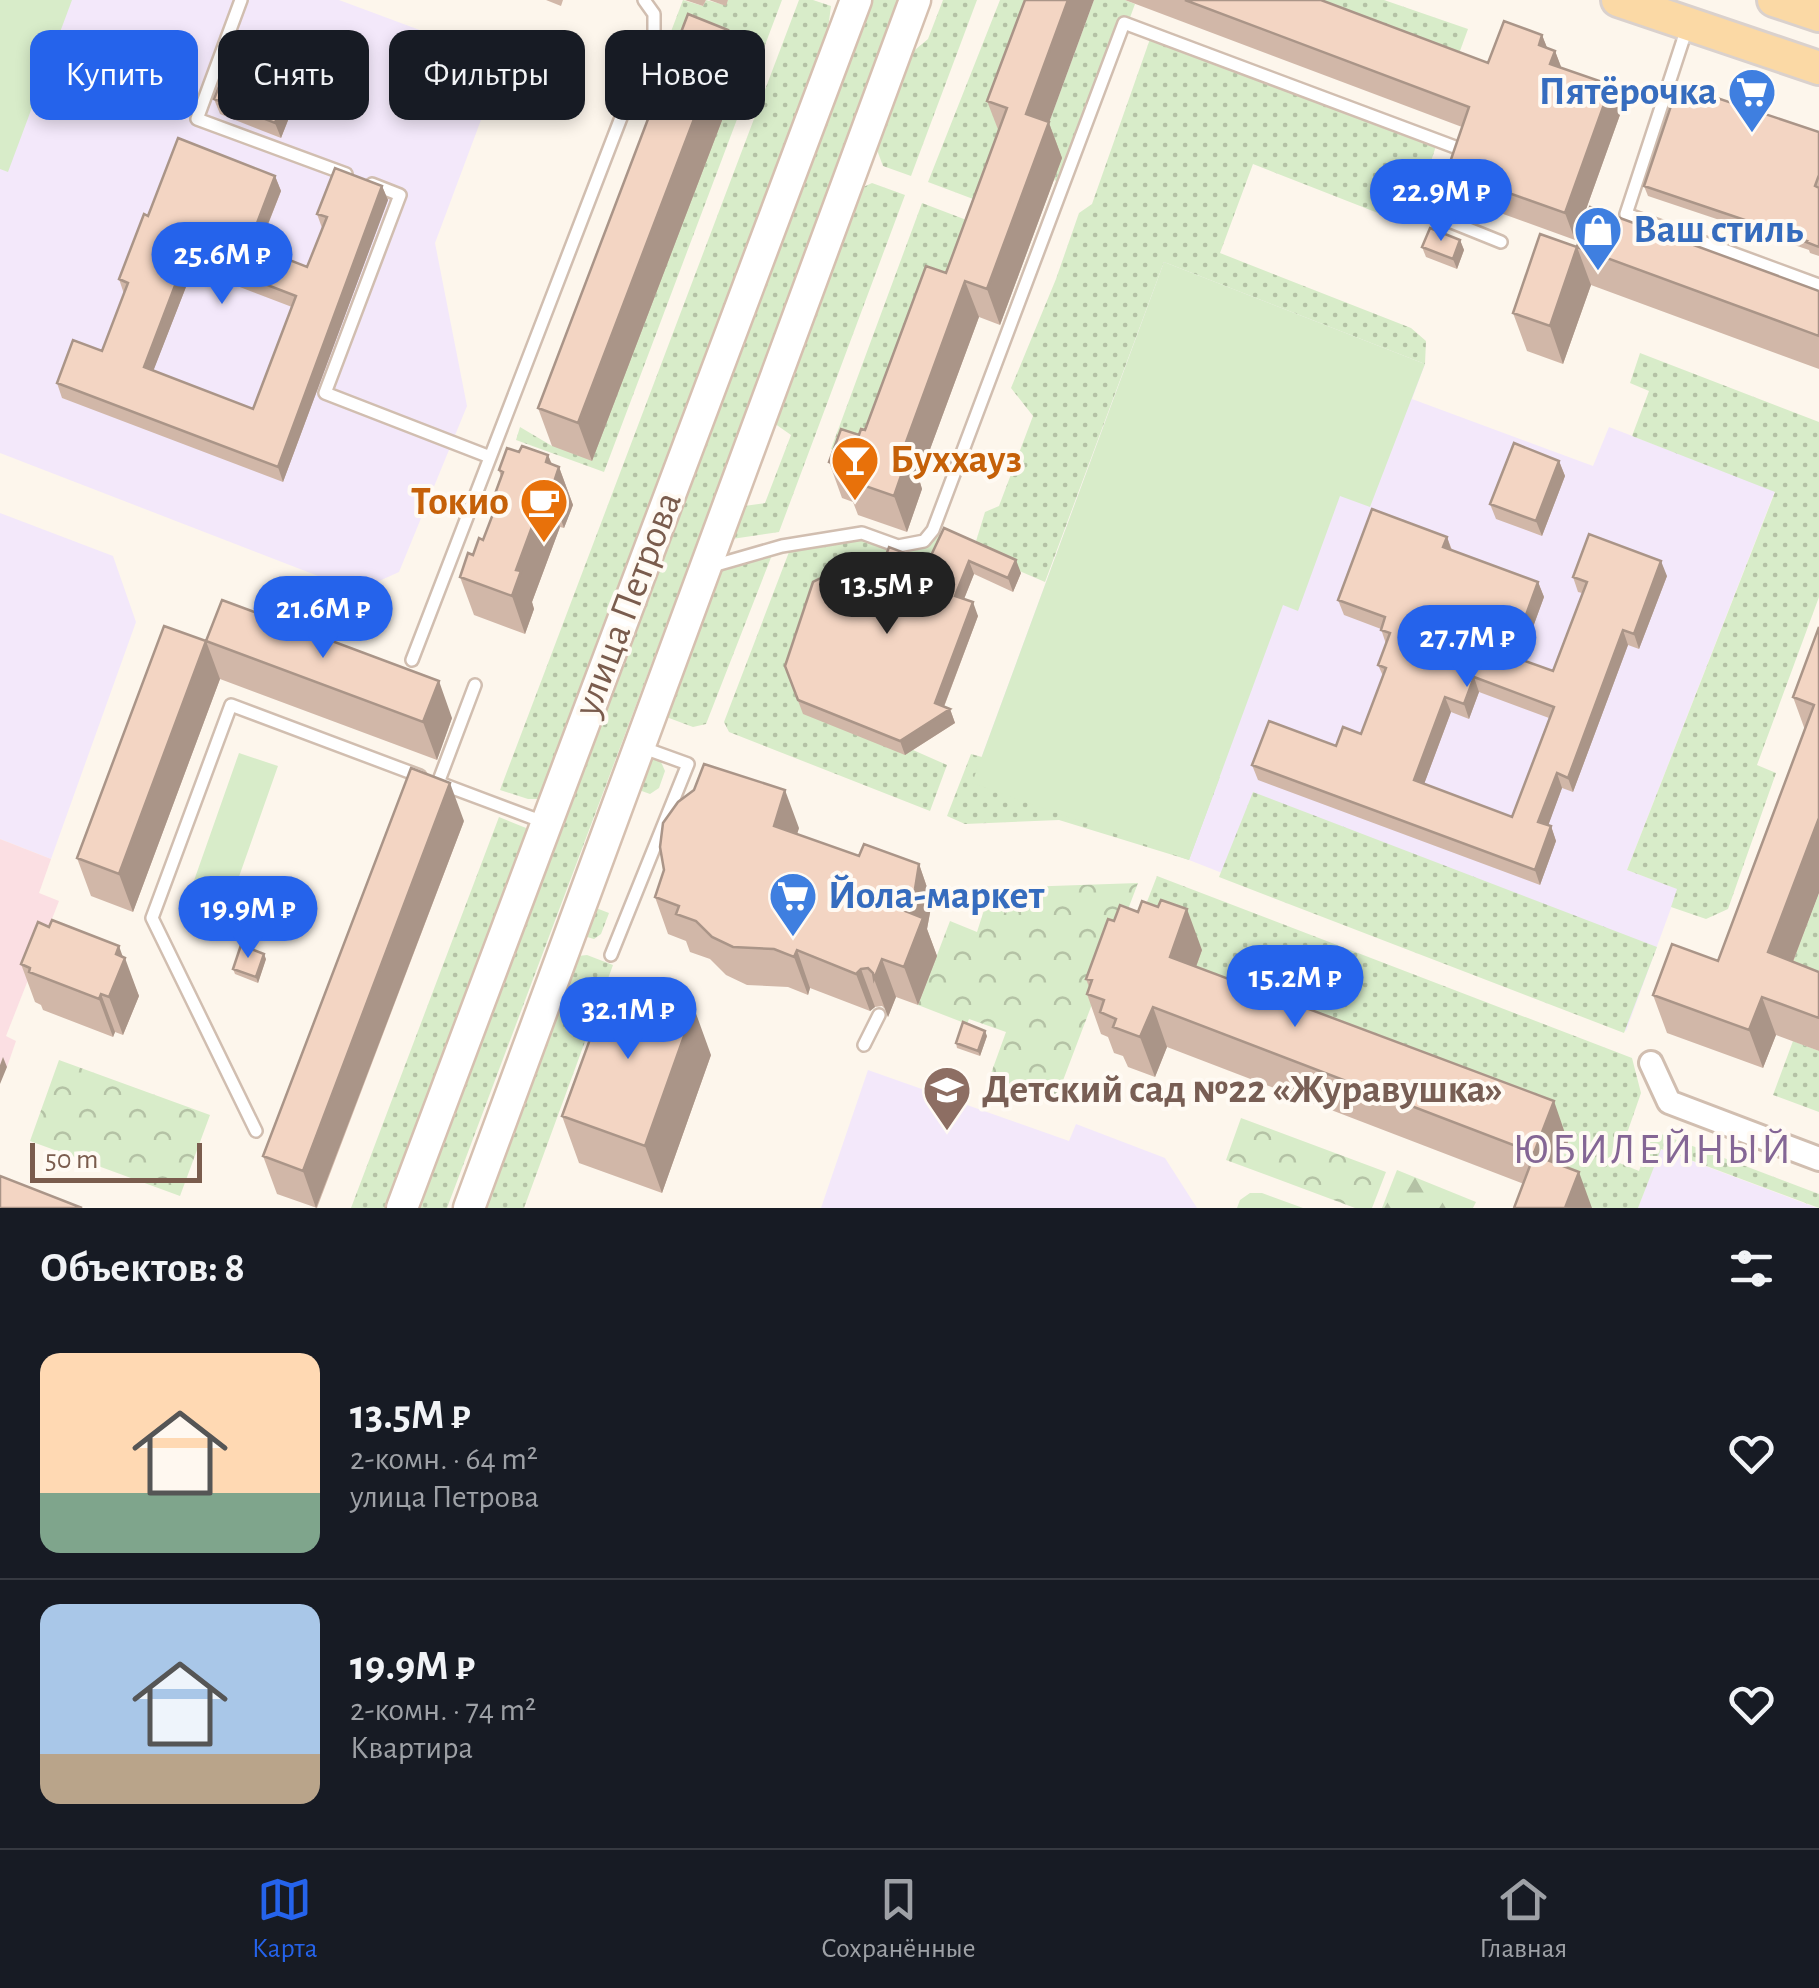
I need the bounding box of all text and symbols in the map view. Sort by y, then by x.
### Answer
chip: Купить [30,30,198,120]
chip: Снять [218,30,369,120]
chip: Фильтры [389,30,585,120]
chip: Новое [605,30,765,120]
supermarket icon: Пятёрочка [1726,66,1778,134]
place label: Пятёрочка [1539,72,1717,112]
pin: 22.9M ₽ [1349,159,1533,244]
text: 22.9M ₽ [1392,175,1490,207]
shop icon: Ваш стиль [1572,204,1624,272]
place label: Ваш стиль [1633,210,1804,250]
pin: 25.6M ₽ [130,222,314,307]
text: 25.6M ₽ [174,238,271,270]
bar icon: Буххауз [829,434,881,502]
place label: Буххауз [890,440,1022,480]
cafe icon: Токио [518,476,570,544]
place label: Токио [411,482,509,522]
street label: улица Петрова [567,486,689,722]
pin: 13.5M ₽ [795,552,979,637]
text: 13.5M ₽ [841,568,933,600]
pin: 21.6M ₽ [231,576,415,661]
text: 21.6M ₽ [276,592,370,624]
pin: 27.7M ₽ [1375,605,1559,690]
text: 27.7M ₽ [1419,621,1515,653]
supermarket icon: Йола-маркет [767,870,819,938]
place label: Йола-маркет [828,874,1045,916]
pin: 19.9M ₽ [156,876,340,961]
text: 19.9M ₽ [200,892,296,924]
pin: 15.2M ₽ [1203,945,1387,1030]
text: 15.2M ₽ [1248,961,1342,993]
pin: 32.1M ₽ [536,977,720,1062]
text: 32.1M ₽ [581,993,675,1025]
school or university icon: Детский сад №22 «Журавушка» [921,1064,973,1132]
place label: Детский сад №22 «Журавушка» [982,1070,1503,1110]
district label: ЮБИЛЕЙНЫЙ [1512,1128,1794,1171]
scale bar [30,1138,202,1182]
text: 50 m [45,1146,99,1174]
icon: filters [1724,1241,1779,1296]
text: Объектов: 8 [40,1247,245,1289]
icon: home [120,1393,240,1513]
text: 13.5M ₽ [350,1394,470,1436]
icon: heart [1724,1426,1779,1481]
text: 2-комн. · 64 m² [350,1443,538,1475]
text: улица Петрова [350,1481,539,1513]
icon: home [120,1644,240,1764]
text: 19.9M ₽ [350,1645,475,1687]
icon: heart [1724,1677,1779,1732]
text: 2-комн. · 74 m² [350,1694,536,1726]
text: Квартира [350,1732,473,1764]
tab: Карта [252,1872,317,1966]
tab: Сохранённые [821,1872,976,1966]
tab: Главная [1479,1872,1567,1966]

